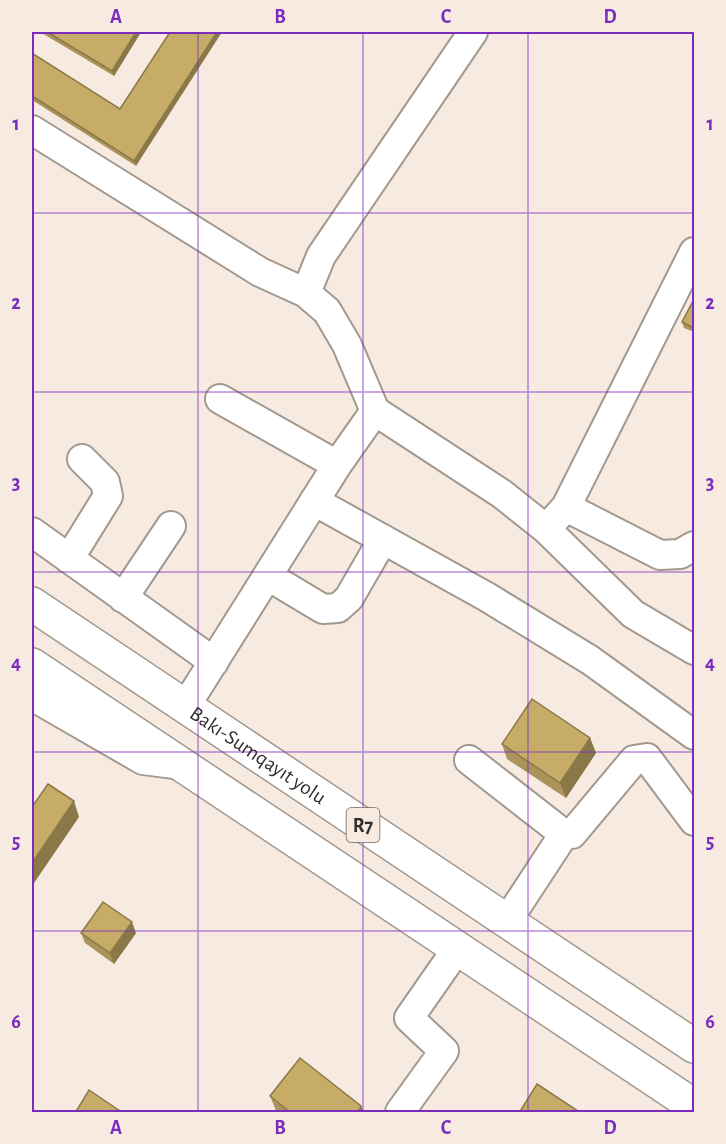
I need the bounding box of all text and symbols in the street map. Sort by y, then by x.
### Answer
text: A [110,7,122,27]
text: B [274,7,286,27]
text: C [441,7,452,27]
text: D [603,7,617,27]
text: 1 [12,114,20,134]
text: 1 [706,114,714,134]
text: 2 [11,293,21,313]
text: 2 [705,293,715,313]
text: 3 [12,473,20,493]
text: 3 [706,473,714,493]
text: 4 [11,653,21,673]
text: 4 [705,653,715,673]
street label: Bakı-Sumqayıt yolu [186,703,330,808]
road number: R7 [346,808,380,842]
text: 5 [12,832,20,852]
text: 5 [706,832,714,852]
text: 6 [11,1012,21,1032]
text: 6 [705,1012,715,1032]
text: A [110,1118,122,1138]
text: B [274,1118,286,1138]
text: C [441,1118,452,1138]
text: D [603,1118,617,1138]

